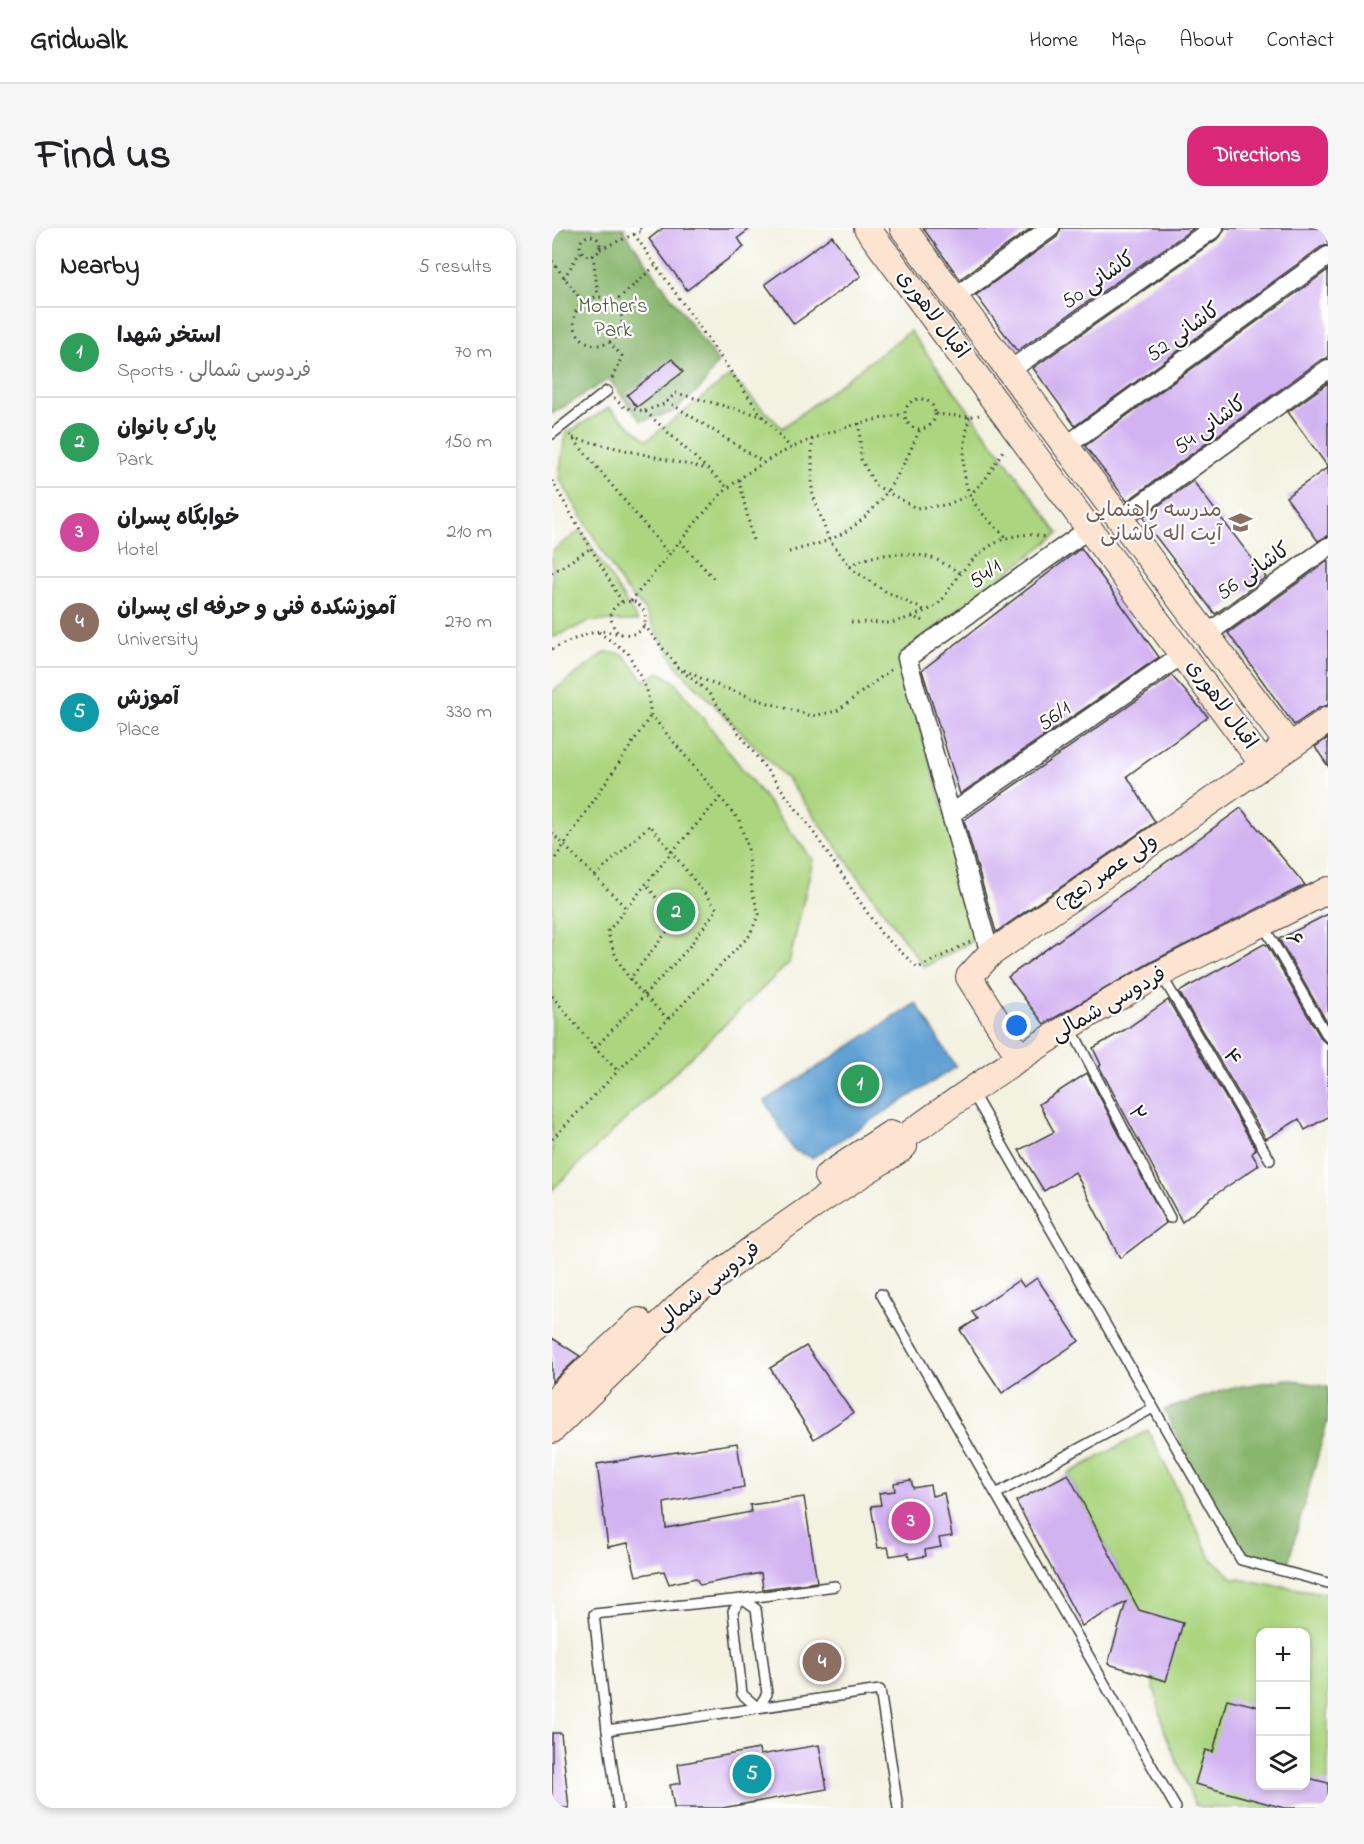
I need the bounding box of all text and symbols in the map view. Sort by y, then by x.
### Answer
text: Gridwalk [30,21,127,62]
text: Home [1029,26,1078,56]
text: Map [1111,26,1146,56]
text: About [1179,26,1233,56]
text: Contact [1266,26,1334,56]
text: Find us [36,126,171,187]
button: Directions [1187,126,1328,186]
street label: کاشانی 50 [1056,245,1142,317]
text: Nearby [60,248,139,286]
text: 5 results [419,253,492,282]
street label: اقبال لاهوری [888,264,976,366]
park label: Mother's Park [578,292,648,346]
street label: کاشانی 52 [1141,296,1227,370]
text: استخر شهدا [117,321,221,353]
text: 1 [76,338,83,367]
text: 70 m [455,338,492,367]
text: Sports · فردوسی شمالی [117,357,311,386]
street label: کاشانی 54 [1168,389,1254,463]
text: پارک بانوان [117,413,216,445]
text: 2 [75,428,84,457]
text: 150 m [445,428,492,457]
text: Park [117,446,153,475]
place label: مدرسه راهنمایی آیت اله کاشانی [1085,496,1223,550]
text: خوابگاه پسران [117,503,239,535]
school or university icon: مدرسه راهنمایی آیت اله کاشانی [1227,510,1253,536]
text: 3 [75,518,84,547]
text: 210 m [447,518,492,547]
text: Hotel [117,536,158,565]
street label: کاشانی 56 [1211,536,1297,608]
street label: 54/1 [963,553,1009,597]
text: آموزشکده فنی و حرفه ای پسران [117,593,395,625]
text: 4 [75,608,84,637]
text: 270 m [445,608,492,637]
text: University [117,626,198,655]
street label: اقبال لاهوری [1178,654,1264,756]
text: آموزش [117,683,179,715]
street label: 56/1 [1032,695,1078,739]
text: 5 [74,698,85,727]
text: 330 m [446,698,492,727]
text: Place [117,716,159,745]
street label: ولی عصر (عج) [1050,827,1164,919]
pin: 2 [656,890,696,934]
street label: ۶ [1277,927,1309,953]
street label: فردوسی شمالی [1046,960,1172,1050]
your location [1002,1011,1031,1040]
street label: ۴ [1214,1044,1248,1072]
pin: 1 [840,1062,880,1106]
street label: ۲ [1119,1101,1153,1127]
street label: فردوسی شمالی [649,1235,767,1339]
pin: 3 [892,1498,930,1544]
map controls [1256,1628,1310,1790]
button: + [1256,1628,1310,1682]
pin: 4 [802,1640,842,1684]
button: − [1256,1682,1310,1736]
button: layers [1256,1736,1310,1790]
pin: 5 [732,1752,772,1796]

